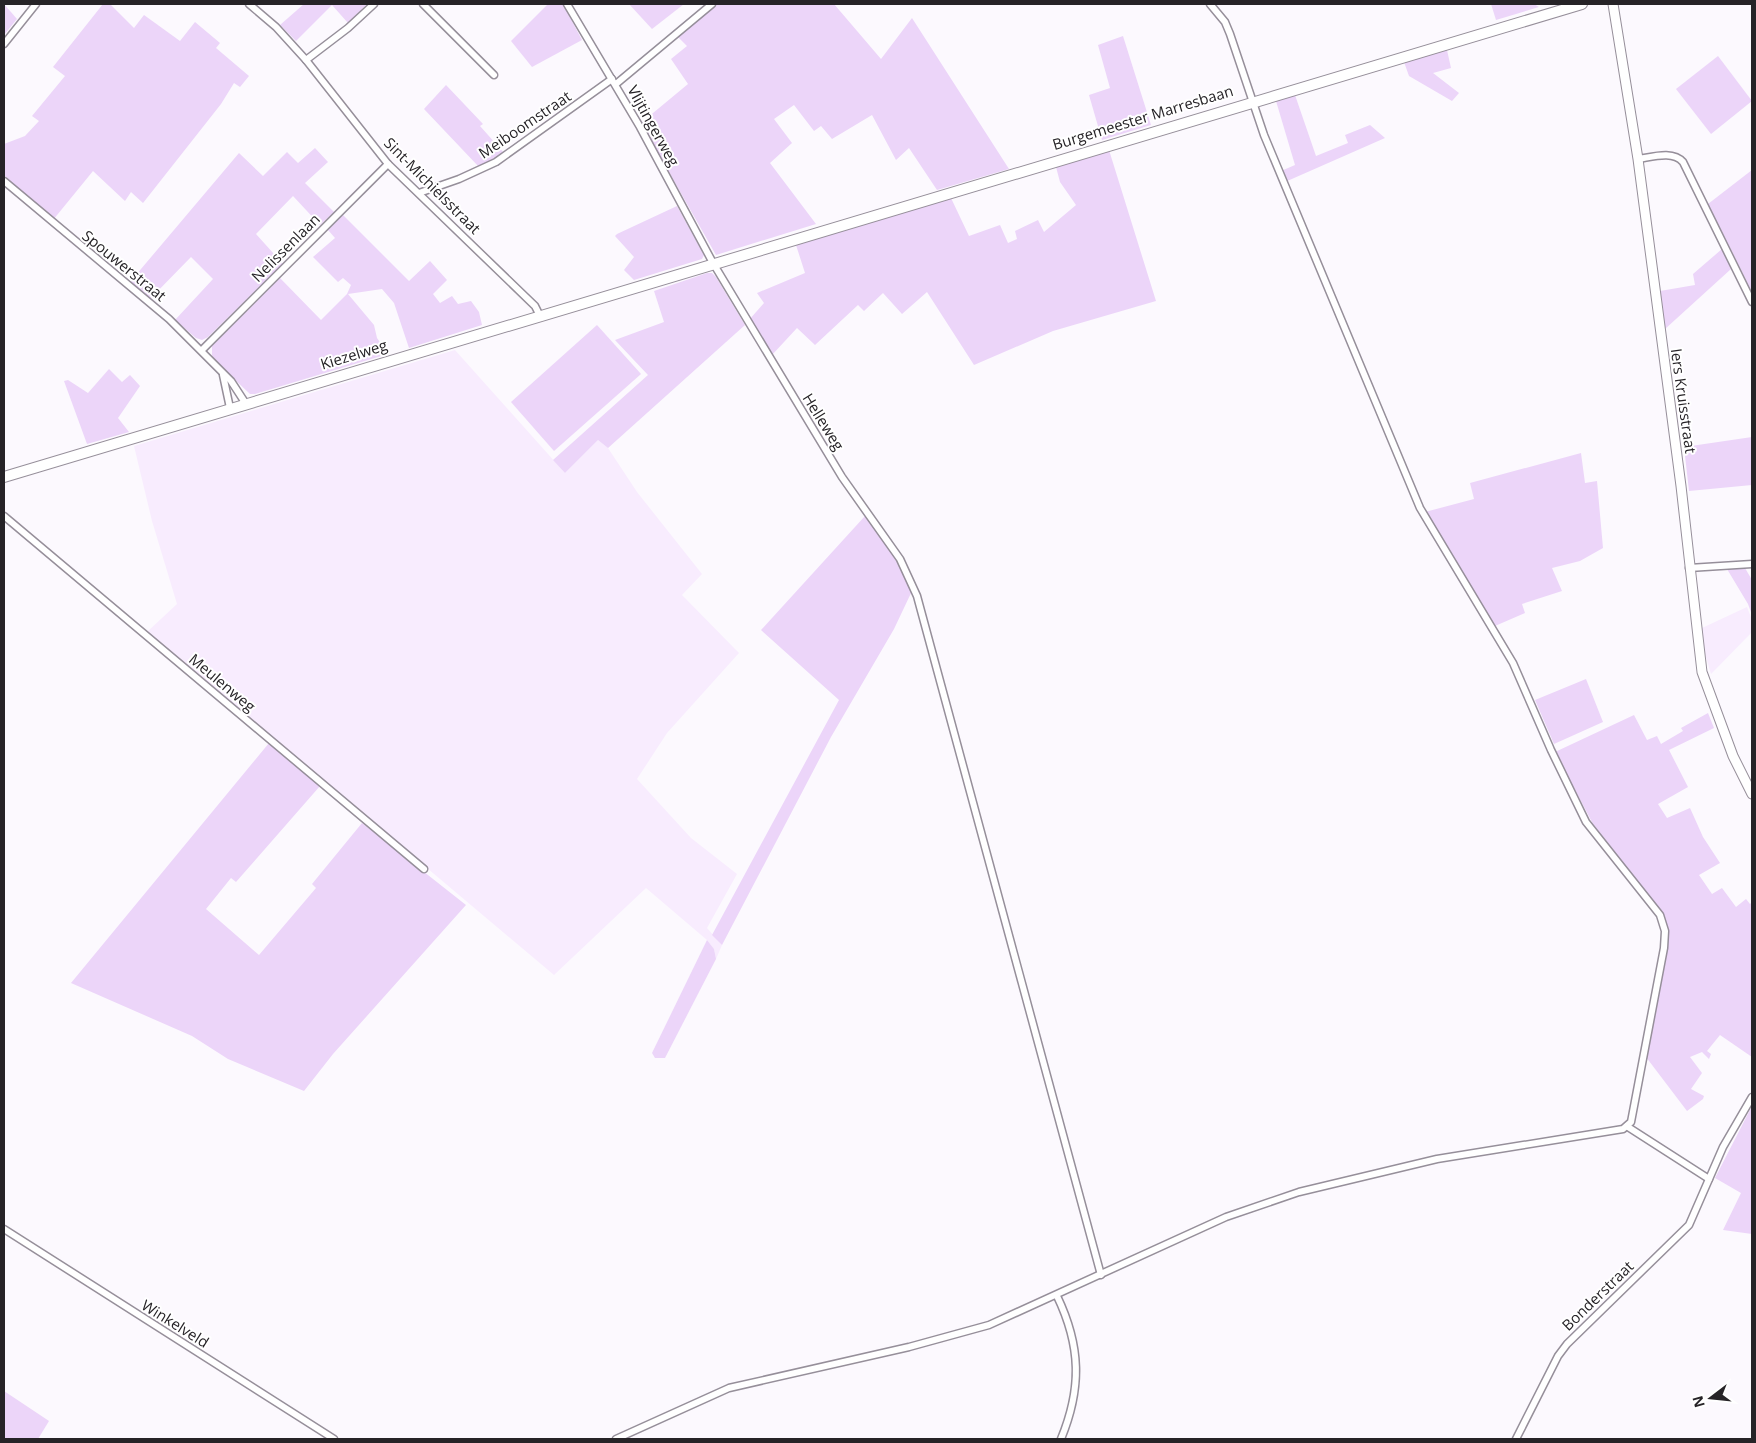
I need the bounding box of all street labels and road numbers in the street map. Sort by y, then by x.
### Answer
street label: Burgemeester Marresbaan [1050,80,1236,154]
street label: Vlijtingerweg [623,82,684,170]
street label: Meiboomstraat [474,86,575,163]
street label: Sint-Michielsstraat [380,133,485,238]
street label: Nelissenlaan [247,209,324,286]
street label: Spouwerstraat [79,225,171,305]
street label: Kiezelweg [318,334,390,374]
street label: Iers Kruisstraat [1667,347,1701,455]
street label: Helleweg [798,389,849,454]
street label: Meulenweg [185,649,260,716]
street label: Bonderstraat [1557,1256,1637,1335]
street label: Winkelveld [138,1295,213,1352]

